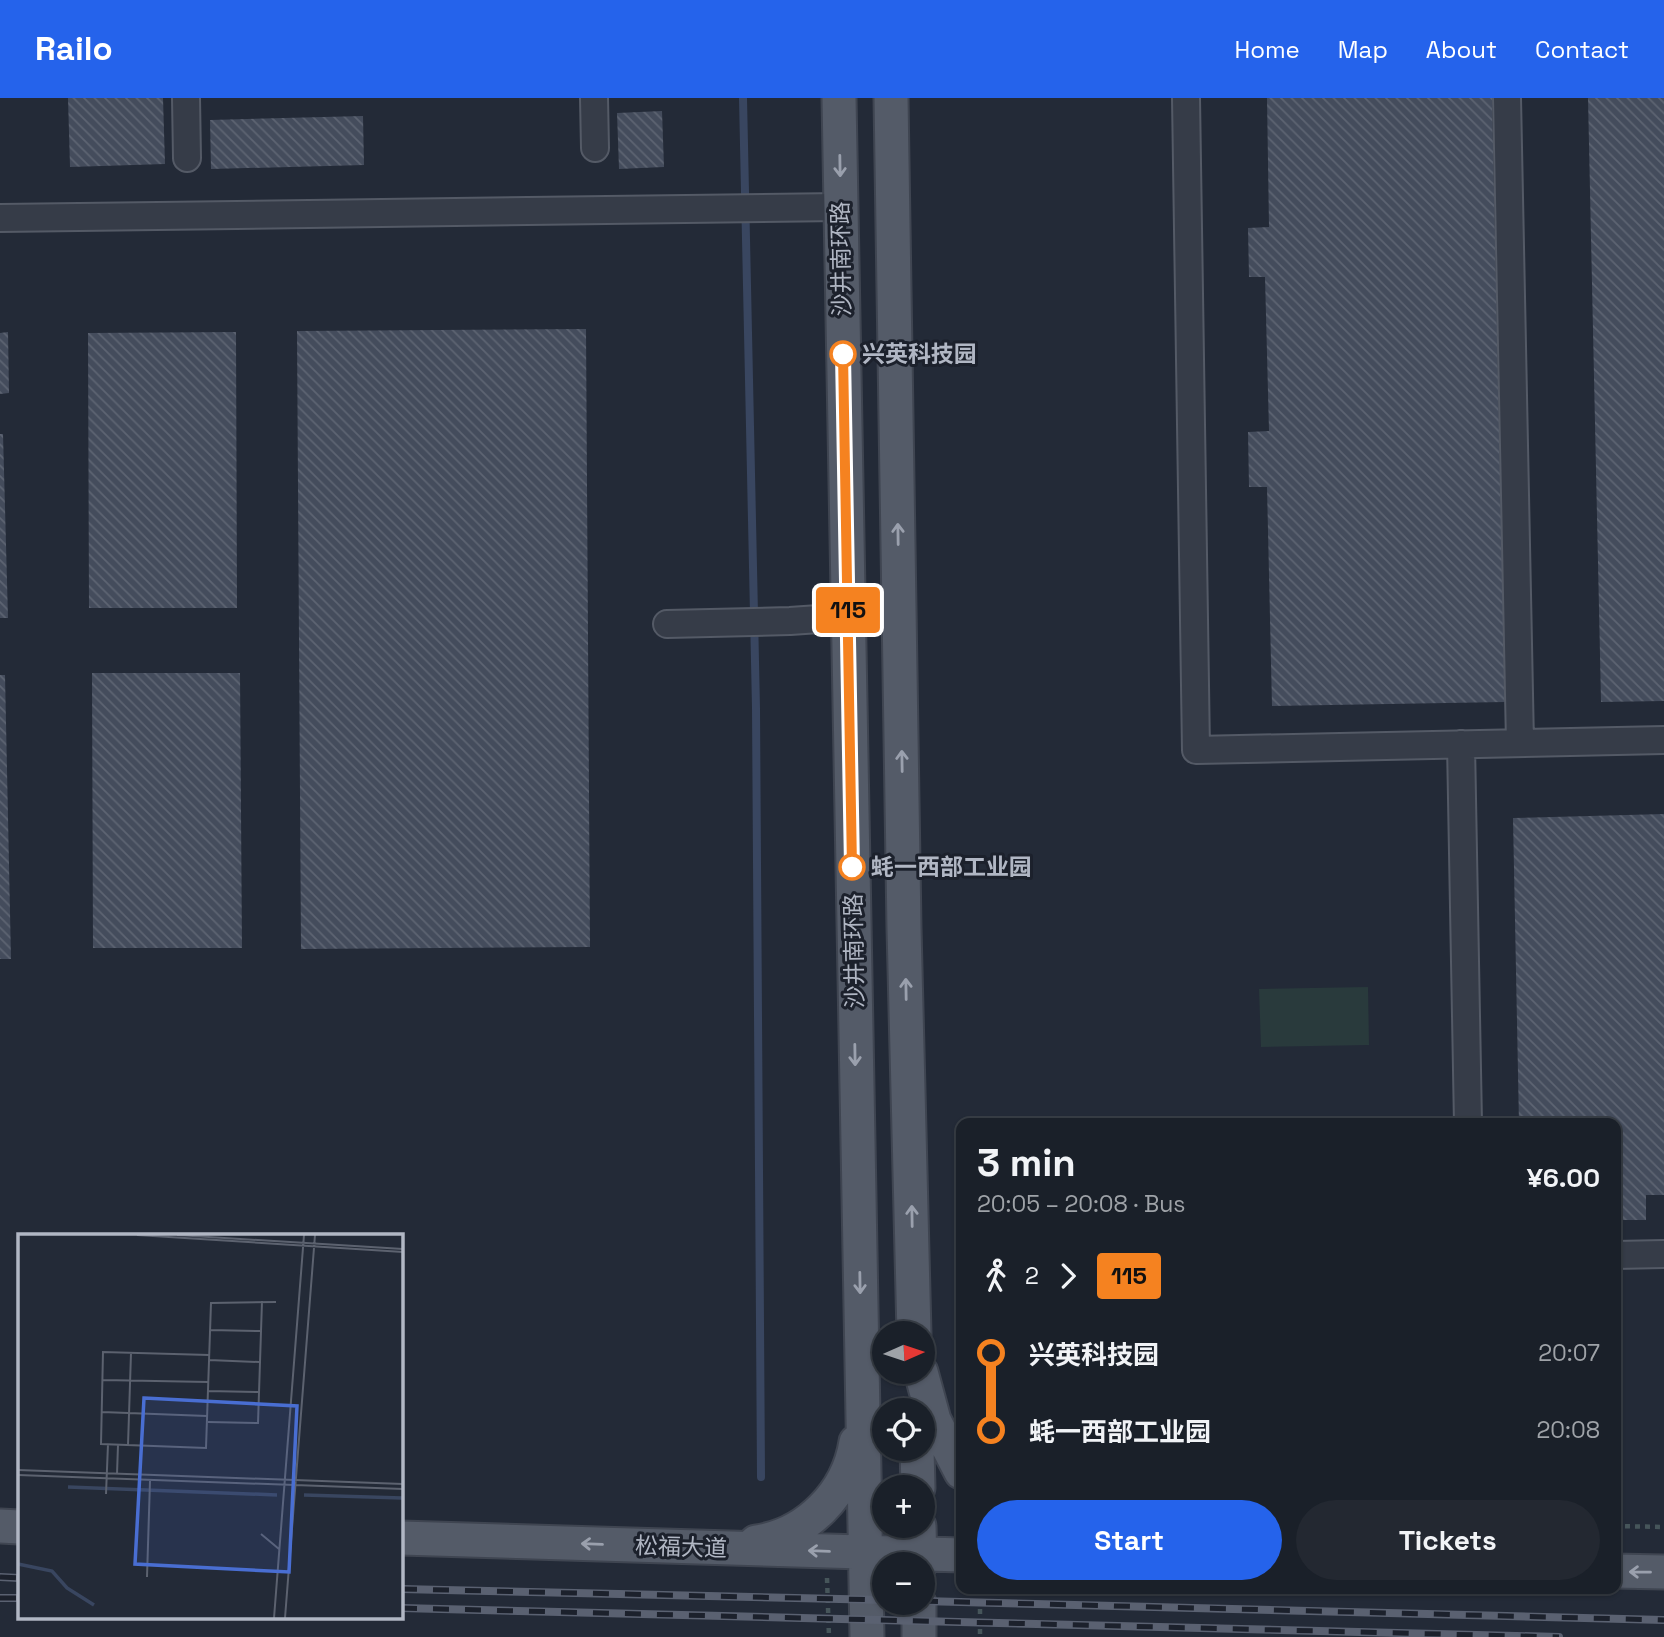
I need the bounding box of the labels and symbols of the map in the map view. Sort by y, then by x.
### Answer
one-way arrow [833,154,847,177]
street label: 沙井南环路 [825,201,857,317]
place label: 兴英科技园 [862,339,977,369]
marker: 兴英科技园 [830,341,856,367]
one-way arrow [891,523,905,546]
line badge: 115 [808,587,888,633]
one-way arrow [895,750,908,773]
place label: 蚝一西部工业园 [871,852,1032,882]
marker: 蚝一西部工业园 [839,854,865,880]
street label: 沙井南环路 [838,893,870,1009]
one-way arrow [899,978,913,1001]
one-way arrow [849,1043,862,1066]
one-way arrow [905,1205,918,1228]
inset map [18,1234,402,1620]
one-way arrow [853,1271,867,1294]
north arrow [872,1321,934,1384]
street label: 松福大道 [635,1530,727,1564]
one-way arrow [580,1537,603,1551]
one-way arrow [808,1545,831,1558]
one-way arrow [1628,1565,1651,1579]

